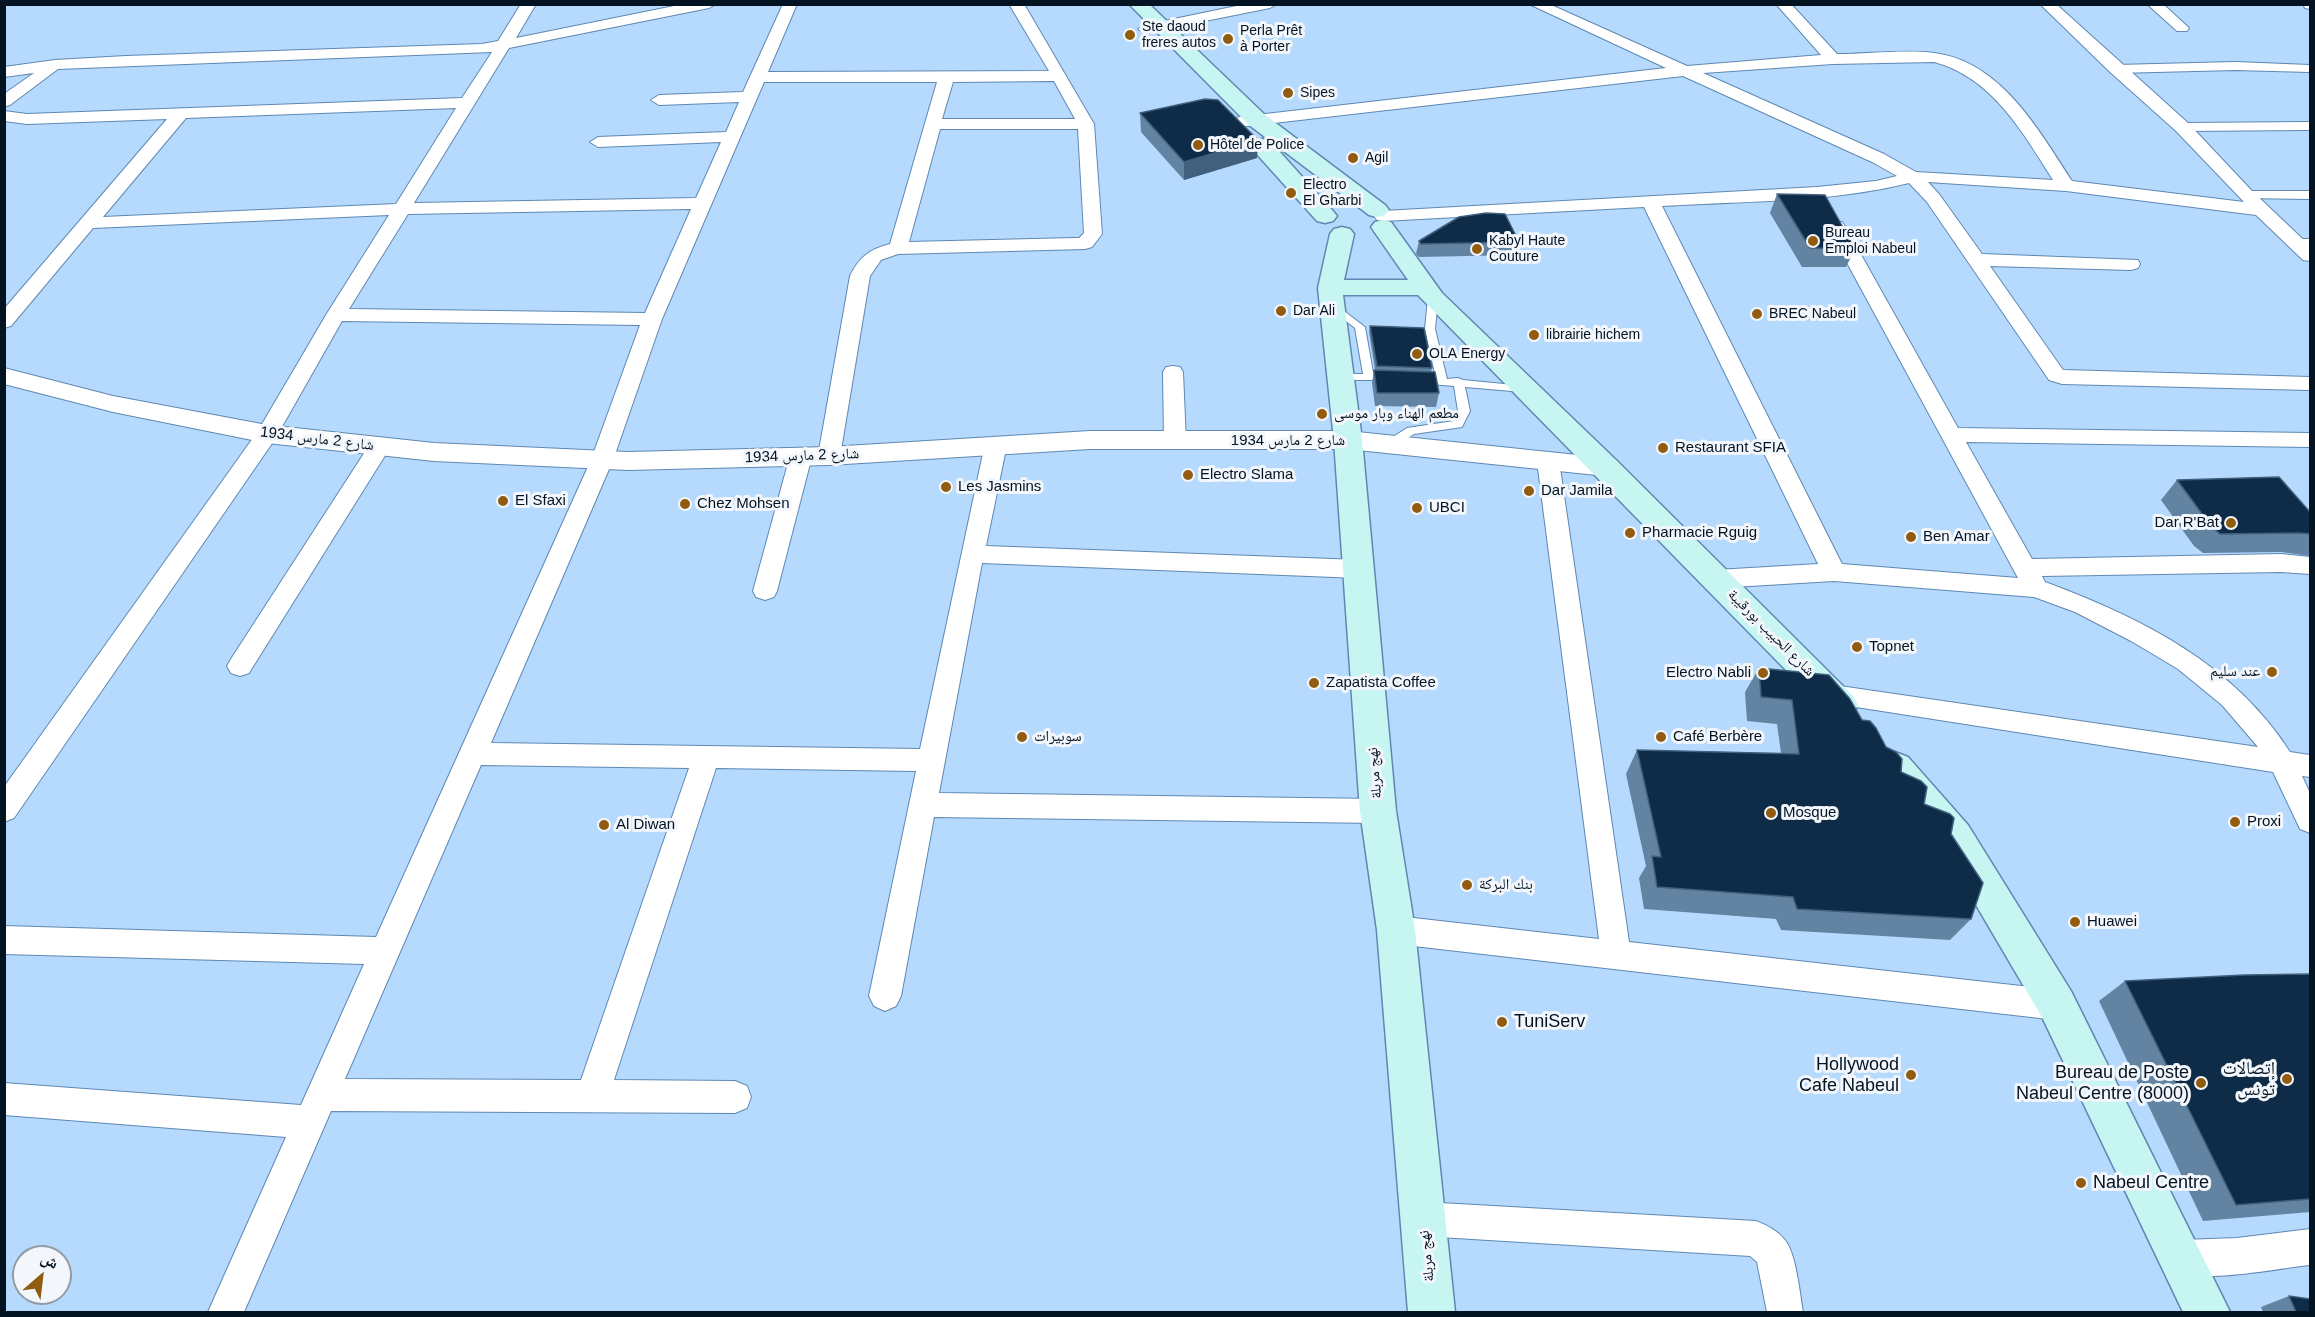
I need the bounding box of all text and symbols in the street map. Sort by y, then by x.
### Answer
place label: Ste daoud freres autos [1142,19,1216,51]
place label: Perla Prêt à Porter [1240,23,1302,56]
marker: Ste daoud freres autos [1123,28,1137,42]
marker: Perla Prêt à Porter [1221,32,1235,46]
place label: Sipes [1300,85,1335,101]
marker: Sipes [1281,86,1295,100]
place label: Hôtel de Police [1210,137,1304,153]
marker: Hôtel de Police [1191,138,1205,152]
place label: Agil [1365,150,1388,166]
marker: Agil [1346,151,1360,165]
place label: Electro El Gharbi [1303,177,1361,210]
marker: Electro El Gharbi [1284,186,1298,200]
place label: Bureau Emploi Nabeul [1825,225,1916,258]
place label: Kabyl Haute Couture [1489,233,1565,266]
marker: Bureau Emploi Nabeul [1806,234,1820,248]
marker: Kabyl Haute Couture [1470,242,1484,256]
place label: Dar Ali [1293,303,1335,319]
marker: Dar Ali [1274,304,1288,318]
place label: BREC Nabeul [1769,306,1856,322]
marker: BREC Nabeul [1750,307,1764,321]
place label: librairie hichem [1546,327,1640,343]
marker: librairie hichem [1527,328,1541,342]
place label: OLA Energy [1429,346,1505,362]
marker: OLA Energy [1410,347,1424,361]
place label: مطعم الهناء وبار موسى [1334,405,1459,423]
marker: مطعم الهناء وبار موسى [1315,407,1329,421]
street label: شارع 2 مارس 1934 [259,423,375,455]
street label: شارع 2 مارس 1934 [1231,432,1345,450]
place label: Restaurant SFIA [1675,439,1786,457]
marker: Restaurant SFIA [1656,441,1670,455]
street label: شارع 2 مارس 1934 [745,445,859,467]
place label: Electro Slama [1200,466,1293,484]
marker: Electro Slama [1181,468,1195,482]
place label: Les Jasmins [958,478,1041,496]
marker: Les Jasmins [939,480,953,494]
place label: Dar Jamila [1541,482,1613,500]
marker: Dar Jamila [1522,484,1536,498]
place label: El Sfaxi [515,492,566,510]
marker: El Sfaxi [496,494,510,508]
place label: Chez Mohsen [697,495,790,513]
marker: Chez Mohsen [678,497,692,511]
place label: UBCI [1429,499,1465,517]
marker: UBCI [1410,501,1424,515]
place label: Dar R'Bat [2154,514,2219,532]
marker: Dar R'Bat [2224,516,2238,530]
place label: Pharmacie Rguig [1642,524,1757,542]
marker: Pharmacie Rguig [1623,526,1637,540]
place label: Ben Amar [1923,528,1990,546]
marker: Ben Amar [1904,530,1918,544]
street label: شارع الحبيب بورقيبة [1724,586,1818,680]
place label: Topnet [1869,638,1914,656]
marker: Topnet [1850,640,1864,654]
place label: عند سليم [2210,663,2260,681]
place label: Electro Nabli [1666,664,1751,682]
marker: عند سليم [2265,665,2279,679]
marker: Electro Nabli [1756,666,1770,680]
place label: Zapatista Coffee [1326,674,1436,692]
marker: Zapatista Coffee [1307,676,1321,690]
place label: سوبيرات [1034,728,1082,746]
place label: Café Berbère [1673,728,1762,746]
marker: سوبيرات [1015,730,1029,744]
marker: Café Berbère [1654,730,1668,744]
street label: نهج مربلة [1364,747,1386,799]
place label: Mosque [1783,804,1836,822]
marker: Mosque [1764,806,1778,820]
place label: Proxi [2247,813,2281,831]
marker: Proxi [2228,815,2242,829]
place label: Al Diwan [616,816,675,834]
marker: Al Diwan [597,818,611,832]
place label: بنك البركة [1479,876,1533,894]
marker: بنك البركة [1460,878,1474,892]
place label: Huawei [2087,913,2137,931]
marker: Huawei [2068,915,2082,929]
place label: TuniServ [1514,1011,1585,1033]
marker: TuniServ [1495,1015,1509,1029]
place label: Hollywood Cafe Nabeul [1799,1054,1899,1096]
place label: إتصالات تونس [2223,1058,2275,1100]
place label: Bureau de Poste Nabeul Centre (8000) [2016,1062,2189,1104]
marker: Hollywood Cafe Nabeul [1904,1068,1918,1082]
marker: إتصالات تونس [2280,1072,2294,1086]
marker: Bureau de Poste Nabeul Centre (8000) [2194,1076,2208,1090]
place label: Nabeul Centre [2093,1172,2209,1194]
marker: Nabeul Centre [2074,1176,2088,1190]
street label: نهج مربلة [1415,1229,1439,1283]
north arrow [12,1245,72,1305]
text: ش [38,1249,61,1272]

